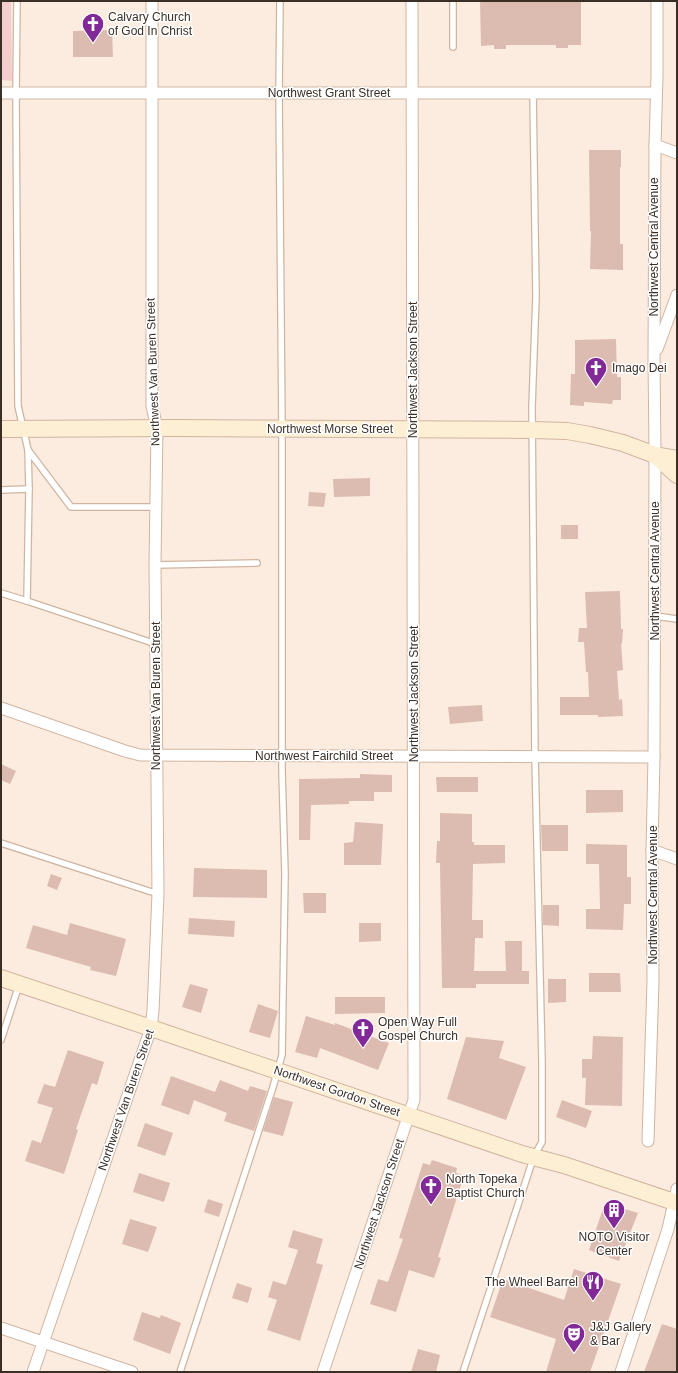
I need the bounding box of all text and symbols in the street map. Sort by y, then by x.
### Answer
place label: Calvary Church of God In Christ [108,10,193,38]
church icon: Calvary Church of God In Christ [80,11,106,44]
street label: Northwest Grant Street [268,86,391,100]
street label: Northwest Central Avenue [647,177,661,317]
street label: Northwest Van Buren Street [143,297,163,446]
street label: Northwest Jackson Street [406,301,420,438]
church icon: Imago Dei [583,355,609,388]
place label: Imago Dei [612,361,667,375]
street label: Northwest Morse Street [267,422,394,436]
street label: Northwest Central Avenue [648,501,662,641]
street label: Northwest Van Buren Street [149,621,163,770]
street label: Northwest Jackson Street [407,625,421,762]
street label: Northwest Fairchild Street [255,749,394,763]
street label: Northwest Central Avenue [646,825,660,965]
place label: Open Way Full Gospel Church [378,1015,458,1043]
church icon: Open Way Full Gospel Church [350,1016,376,1049]
street label: Northwest Van Buren Street [95,1027,157,1172]
street label: Northwest Gordon Street [272,1063,403,1119]
street label: Northwest Jackson Street [351,1136,407,1271]
place label: North Topeka Baptist Church [446,1172,525,1200]
church icon: North Topeka Baptist Church [418,1173,444,1206]
building icon: NOTO Visitor Center [601,1197,627,1230]
place label: NOTO Visitor Center [579,1230,649,1258]
restaurant icon: The Wheel Barrel [580,1269,606,1302]
place label: The Wheel Barrel [485,1275,578,1289]
place label: J&J Gallery & Bar [590,1320,651,1348]
theatre icon: J&J Gallery & Bar [561,1321,587,1354]

